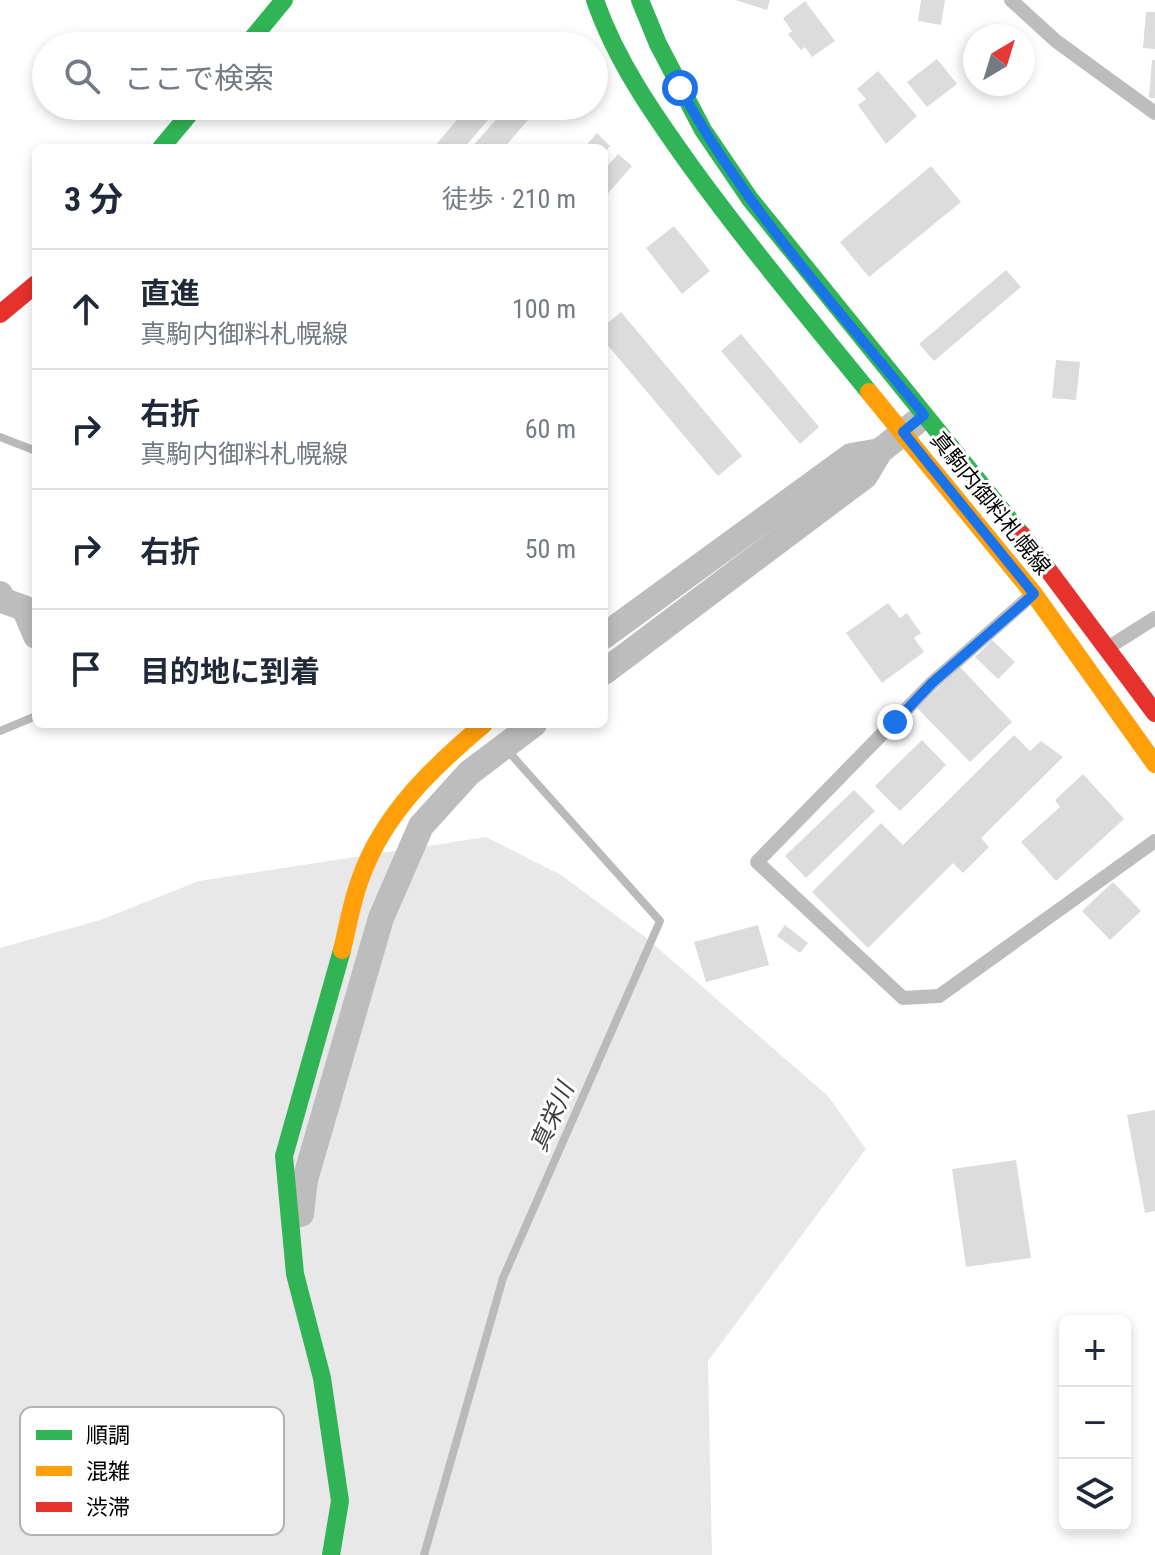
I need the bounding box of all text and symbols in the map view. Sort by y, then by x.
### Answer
north arrow [963,24,1035,96]
search box [32,32,608,120]
icon: search [60,54,104,98]
text: ここで検索 [124,61,274,96]
route start [662,70,698,106]
text: 3 分 [64,179,123,219]
text: 徒歩 · 210 m [442,184,576,214]
text: 直進 [140,276,200,311]
icon: ahead [64,287,108,331]
text: 100 m [512,294,576,324]
text: 真駒内御料札幌線 [140,319,348,349]
text: 右折 [140,396,200,431]
icon: right [64,407,108,451]
text: 60 m [525,414,576,444]
street label: 真駒内御料札幌線 [926,427,1056,580]
text: 真駒内御料札幌線 [140,439,348,469]
icon: right [64,527,108,571]
text: 右折 [140,534,200,569]
text: 50 m [525,534,576,564]
icon: arrive [64,647,108,691]
text: 目的地に到着 [140,654,320,689]
route end [877,704,913,740]
water label: 真栄川 [525,1076,581,1156]
map controls [1059,1315,1131,1531]
button: + [1059,1315,1131,1387]
button: − [1059,1387,1131,1459]
legend [20,1407,284,1535]
text: 順調 [86,1423,130,1448]
text: 混雑 [86,1459,130,1484]
button: layers [1059,1459,1131,1531]
text: 渋滞 [86,1495,130,1520]

